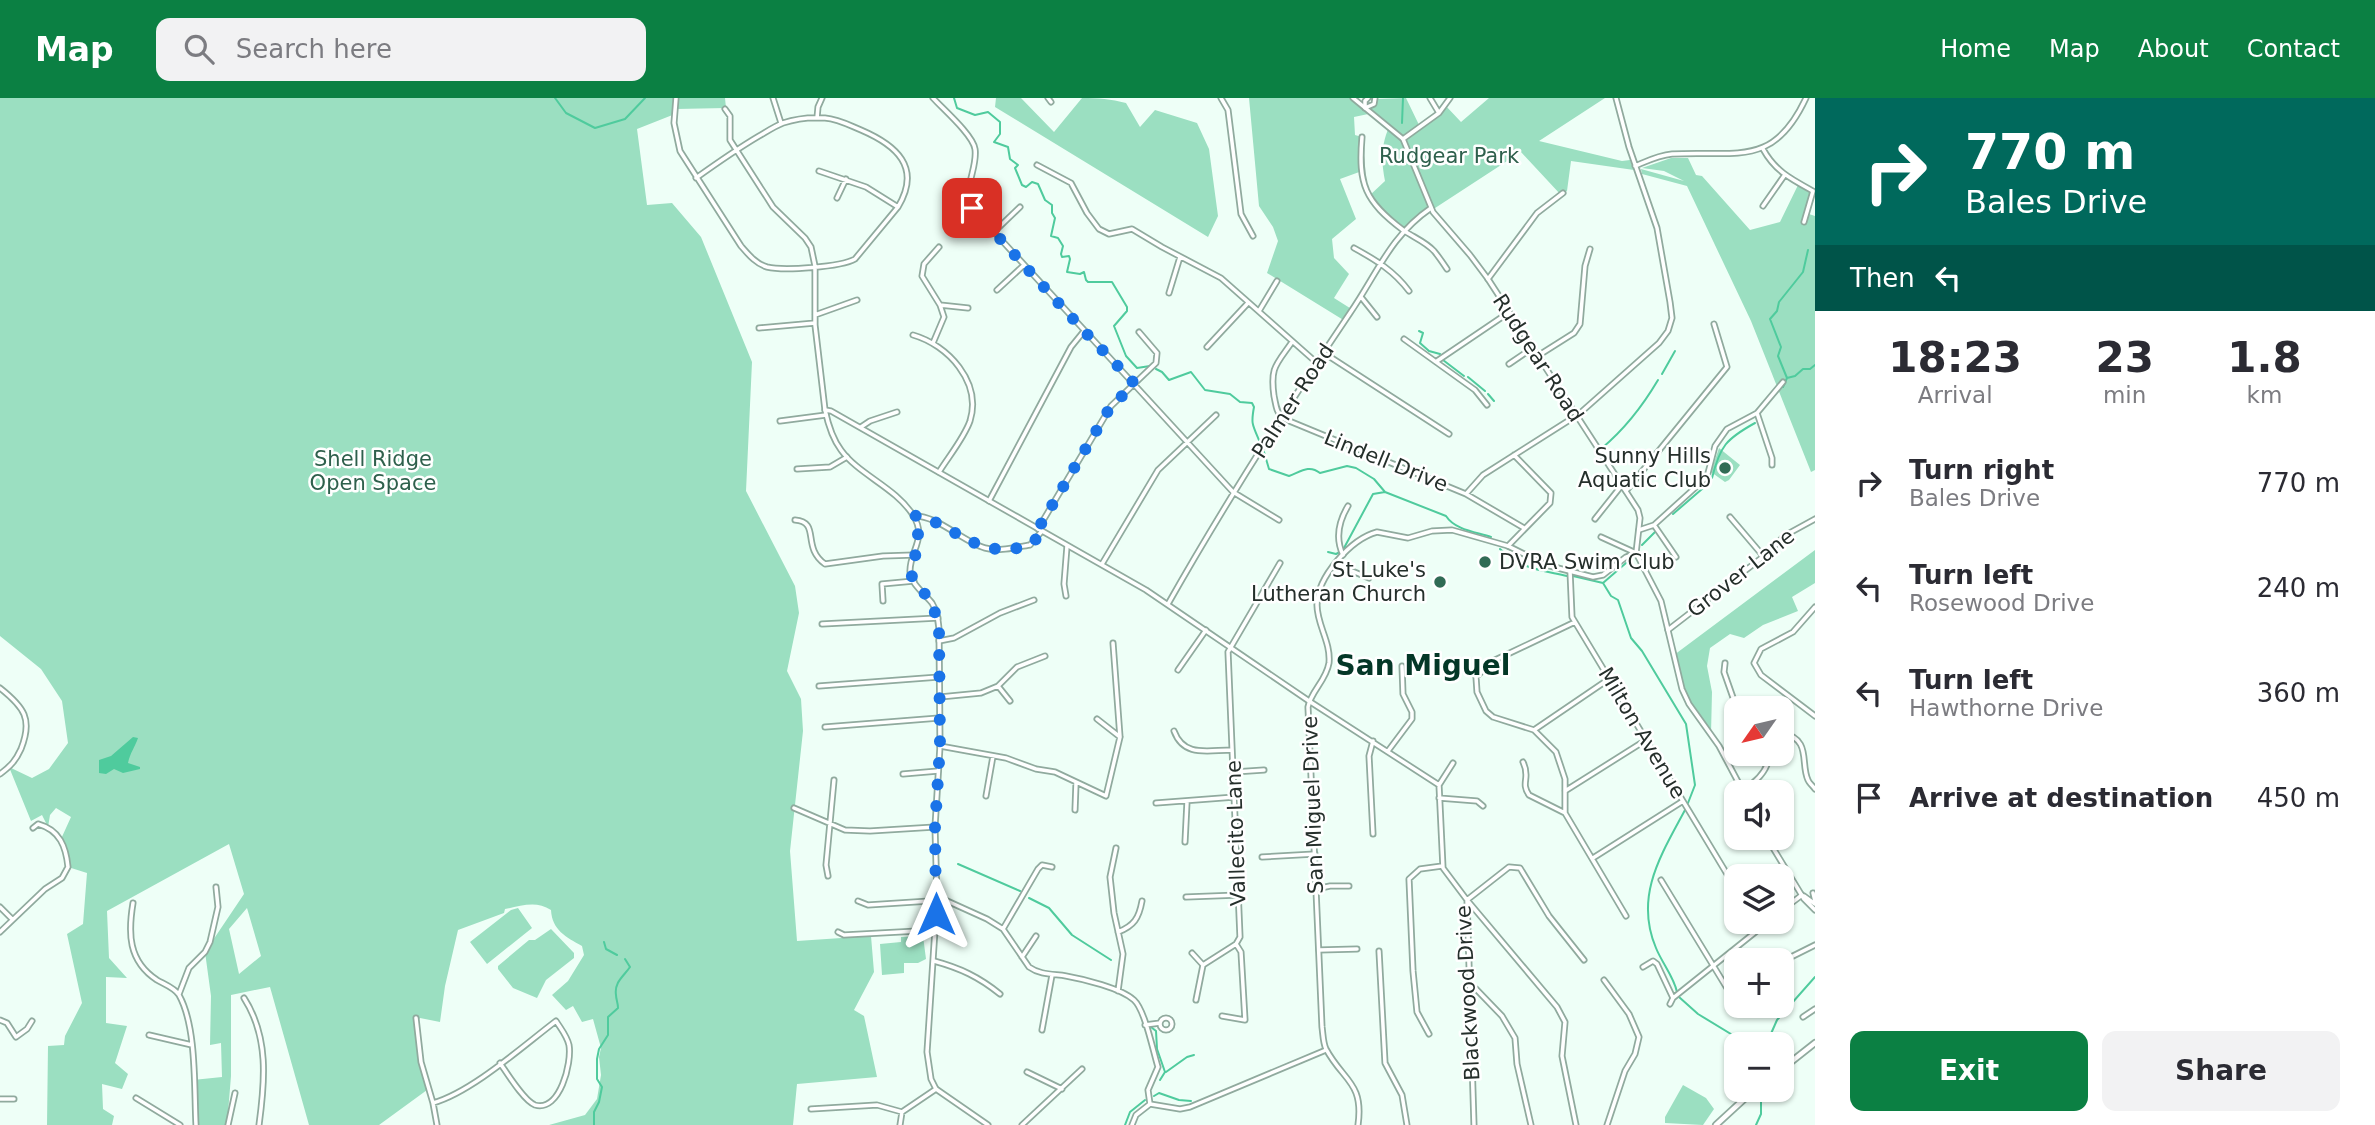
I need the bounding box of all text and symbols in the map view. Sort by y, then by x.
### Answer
search box [156,18,646,81]
text: Map [35,30,114,69]
icon: search [180,30,218,68]
text: Search here [236,34,392,64]
text: Home [1940,35,2011,63]
text: Map [2049,35,2100,63]
text: About [2138,35,2209,63]
text: Contact [2247,35,2340,63]
text: 770 m [1965,124,2135,181]
icon: right [1850,126,1941,217]
park label: Rudgear Park [1379,144,1520,168]
pin [942,178,1002,238]
text: Bales Drive [1965,183,2147,221]
icon: arrive [953,189,991,227]
icon: left [1929,259,1967,297]
text: Then [1850,263,1915,293]
street label: Rudgear Road [1488,290,1588,426]
text: 18:23 [1888,333,2022,382]
text: 23 [2095,333,2154,382]
text: 1.8 [2227,333,2302,382]
street label: Palmer Road [1247,339,1339,463]
text: Arrival [1918,382,1993,408]
text: min [2103,382,2146,408]
text: km [2247,382,2282,408]
street label: Lindell Drive [1321,425,1451,497]
place label: Sunny Hills Aquatic Club [1578,444,1711,492]
park label: Shell Ridge Open Space [310,447,436,495]
text: Turn right [1909,455,2054,485]
marker: Sunny Hills Aquatic Club [1717,460,1733,476]
icon: right [1850,464,1888,502]
text: 770 m [2257,468,2340,498]
text: Bales Drive [1909,485,2040,511]
street label: Grover Lane [1683,524,1799,622]
place label: DVRA Swim Club [1499,550,1675,574]
marker: DVRA Swim Club [1477,554,1493,570]
place label: St Luke's Lutheran Church [1251,558,1426,606]
text: Turn left [1909,560,2033,590]
icon: left [1850,569,1888,607]
text: 240 m [2257,573,2340,603]
marker: St Luke's Lutheran Church [1432,574,1448,590]
text: Rosewood Drive [1909,590,2094,616]
district label: San Miguel [1336,649,1510,682]
street label: Milton Avenue [1593,663,1691,803]
text: Turn left [1909,665,2033,695]
icon: left [1850,674,1888,712]
text: 360 m [2257,678,2340,708]
text: Hawthorne Drive [1909,695,2103,721]
north arrow [1724,696,1794,766]
map controls [1724,696,1794,1102]
street label: San Miguel Drive [1298,716,1328,894]
street label: Vallecito Lane [1221,760,1251,906]
icon: arrive [1850,779,1888,817]
button: sound [1724,780,1794,850]
text: Arrive at destination [1909,783,2213,813]
text: 450 m [2257,783,2340,813]
button: layers [1724,864,1794,934]
position arrow [899,877,973,951]
street label: Blackwood Drive [1451,905,1485,1081]
button: + [1724,948,1794,1018]
button: Exit [1850,1031,2088,1111]
button: Share [2102,1031,2340,1111]
button: − [1724,1032,1794,1102]

